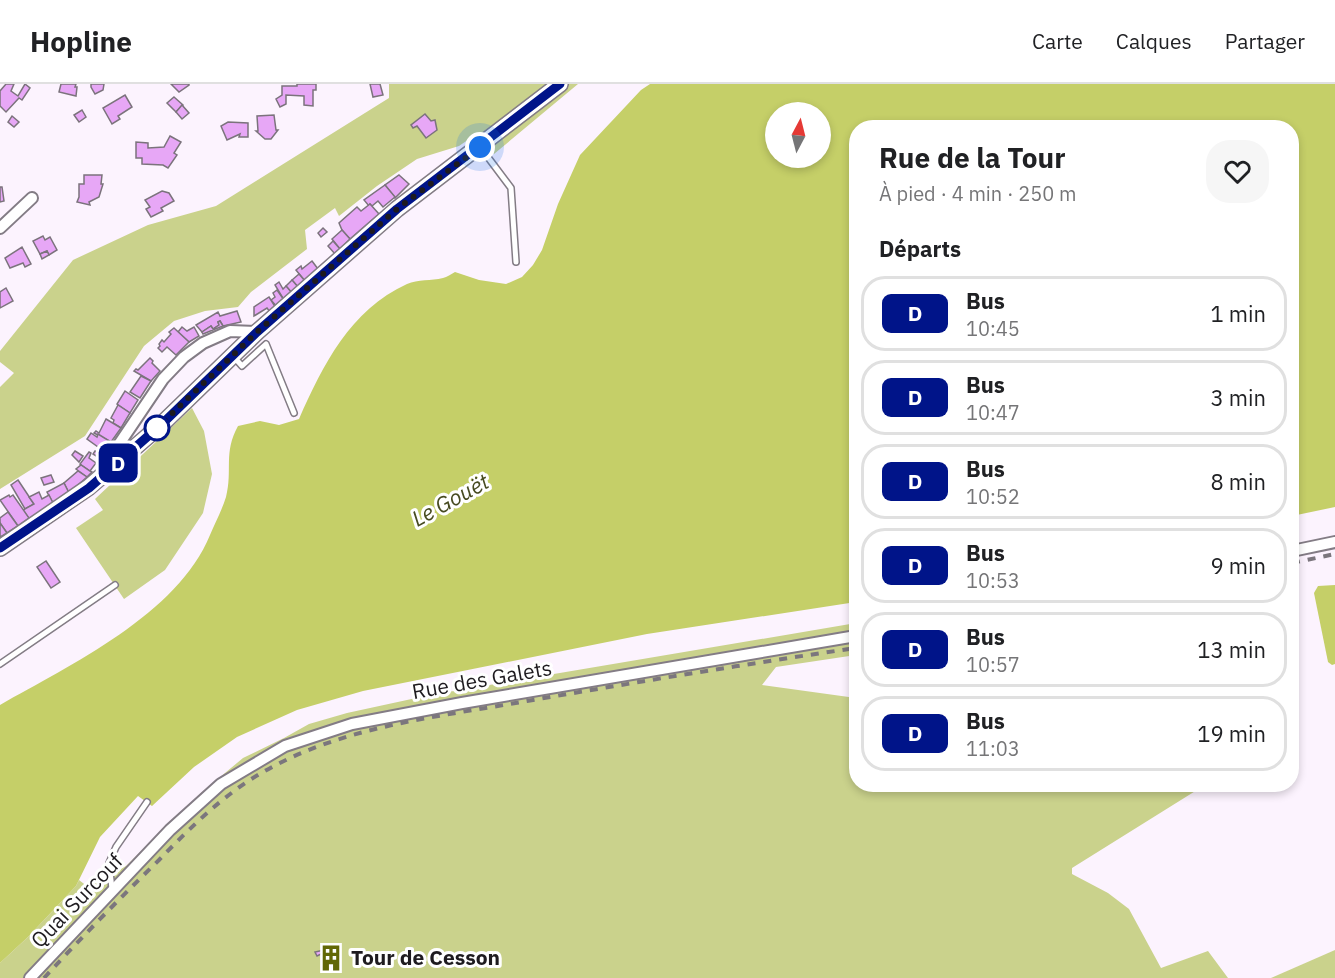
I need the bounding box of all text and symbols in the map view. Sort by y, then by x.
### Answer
text: Hopline [30,23,132,60]
text: Carte [1032,27,1083,55]
text: Calques [1116,27,1192,55]
text: Partager [1225,27,1305,55]
north arrow [765,102,831,168]
map controls [765,102,831,168]
your location [465,132,495,162]
text: Rue de la Tour [879,139,1066,176]
button: heart [1206,140,1269,203]
text: À pied · 4 min · 250 m [879,180,1076,207]
text: Départs [879,234,961,263]
text: Bus [966,286,1005,315]
text: D [908,299,922,327]
text: 1 min [1210,299,1266,328]
text: 10:45 [966,315,1020,342]
text: Bus [966,370,1005,399]
text: D [908,383,922,411]
text: 3 min [1210,383,1266,412]
text: 10:47 [966,399,1020,426]
unlabelled marker [144,415,170,441]
line badge: D [98,444,138,482]
text: D [111,449,125,477]
text: Bus [966,454,1005,483]
water label: Le Gouët [406,466,494,533]
text: D [908,467,922,495]
text: 8 min [1210,467,1266,496]
text: 10:52 [966,483,1020,510]
text: Bus [966,538,1005,567]
text: D [908,551,922,579]
text: 9 min [1210,551,1266,580]
text: 10:53 [966,567,1020,594]
text: Bus [966,622,1005,651]
text: D [908,635,922,663]
text: 13 min [1197,635,1266,664]
text: 10:57 [966,651,1020,678]
street label: Rue des Galets [410,653,554,705]
text: Bus [966,706,1005,735]
text: D [908,719,922,747]
text: 19 min [1197,719,1266,748]
text: 11:03 [966,735,1020,762]
street label: Quai Surcouf [24,847,128,954]
building icon: Tour de Cesson [316,943,346,973]
place label: Tour de Cesson [351,943,500,971]

